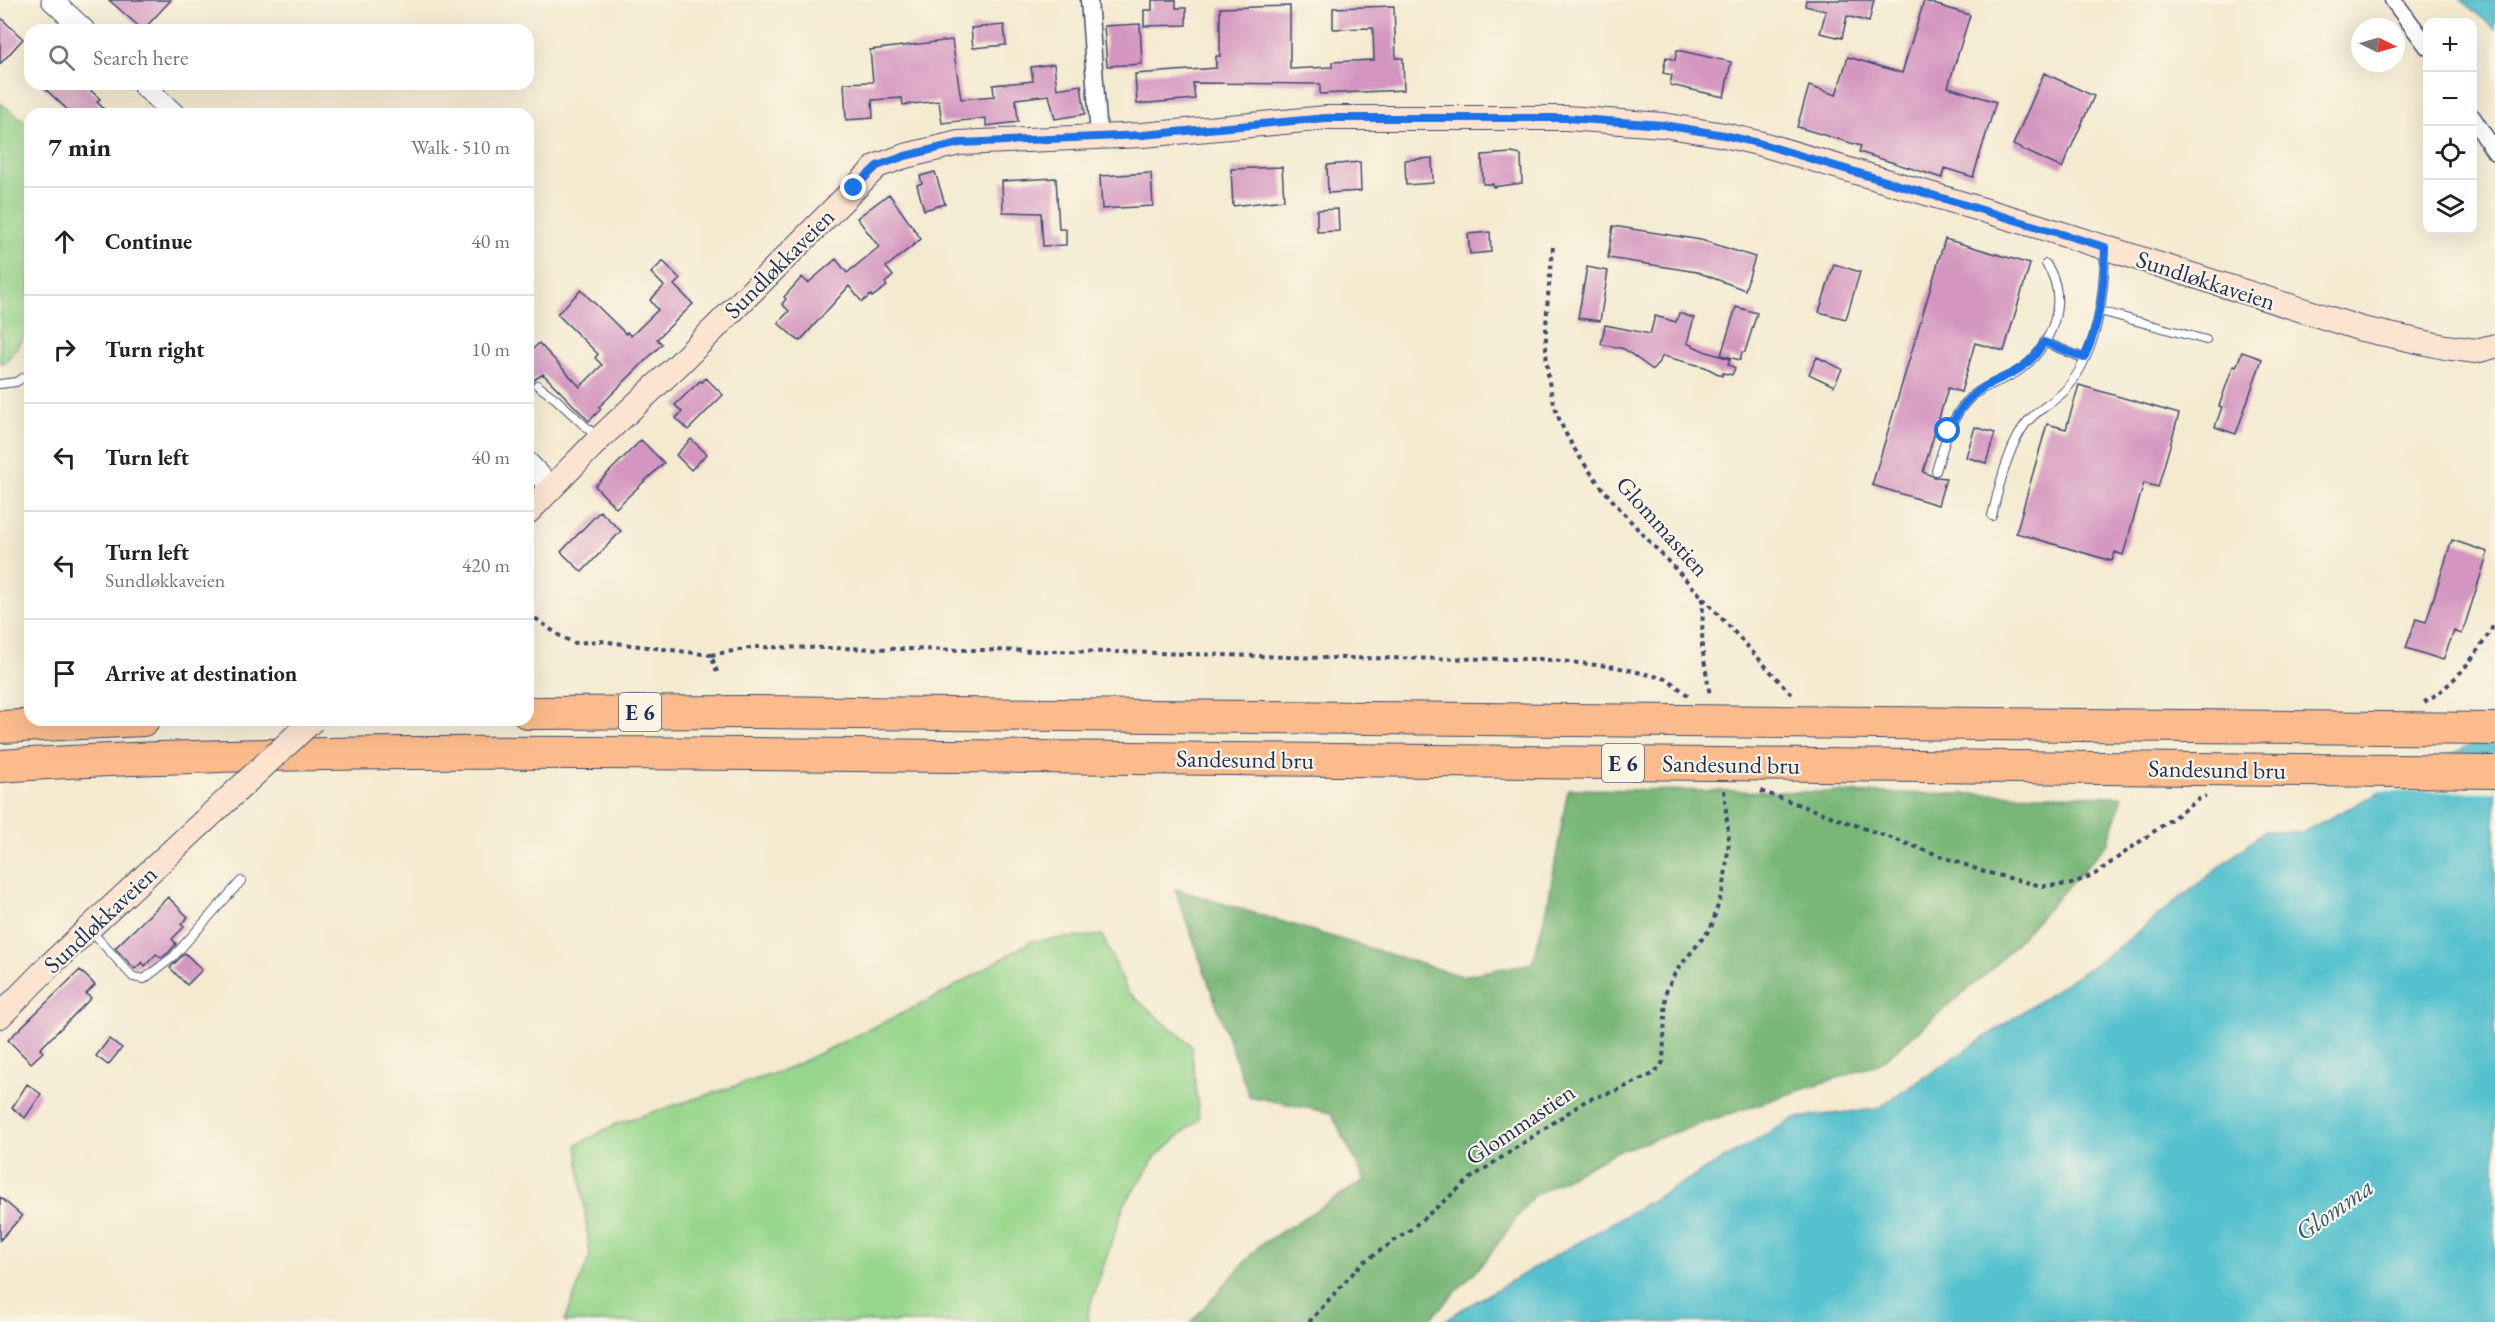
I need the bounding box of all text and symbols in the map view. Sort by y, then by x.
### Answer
north arrow [2351,18,2405,72]
map controls [2423,18,2477,234]
button: + [2423,18,2477,72]
search box [24,24,534,90]
icon: search [45,41,78,74]
text: Search here [93,43,188,72]
button: − [2423,72,2477,126]
button: locate [2423,126,2477,180]
text: 7 min [48,130,111,164]
text: Walk · 510 m [411,134,510,160]
route end [840,174,866,200]
button: layers [2423,180,2477,234]
street label: Sundløkkaveien [717,201,841,325]
icon: ahead [48,225,81,258]
text: Continue [105,227,192,256]
text: 40 m [471,228,510,254]
street label: Sundløkkaveien [2133,243,2280,317]
icon: right [48,333,81,366]
text: Turn right [105,335,204,364]
text: 10 m [471,336,510,362]
route start [1934,417,1960,443]
icon: left [48,441,81,474]
text: Turn left [105,443,189,472]
text: 40 m [471,444,510,470]
street label: Glommastien [1610,469,1717,583]
text: Turn left [105,538,189,567]
icon: left [48,549,81,582]
text: 420 m [462,552,510,578]
text: Sundløkkaveien [105,567,225,593]
icon: arrive [48,657,81,690]
text: Arrive at destination [105,659,297,688]
road number: E 6 [619,693,661,731]
street label: Sandesund bru [1176,742,1315,776]
road number: E 6 [1602,744,1644,782]
street label: Sandesund bru [1662,747,1801,781]
street label: Sandesund bru [2148,752,2287,786]
street label: Sundløkkaveien [37,858,164,980]
street label: Glommastien [1459,1076,1581,1172]
water label: Glomma [2288,1170,2380,1248]

